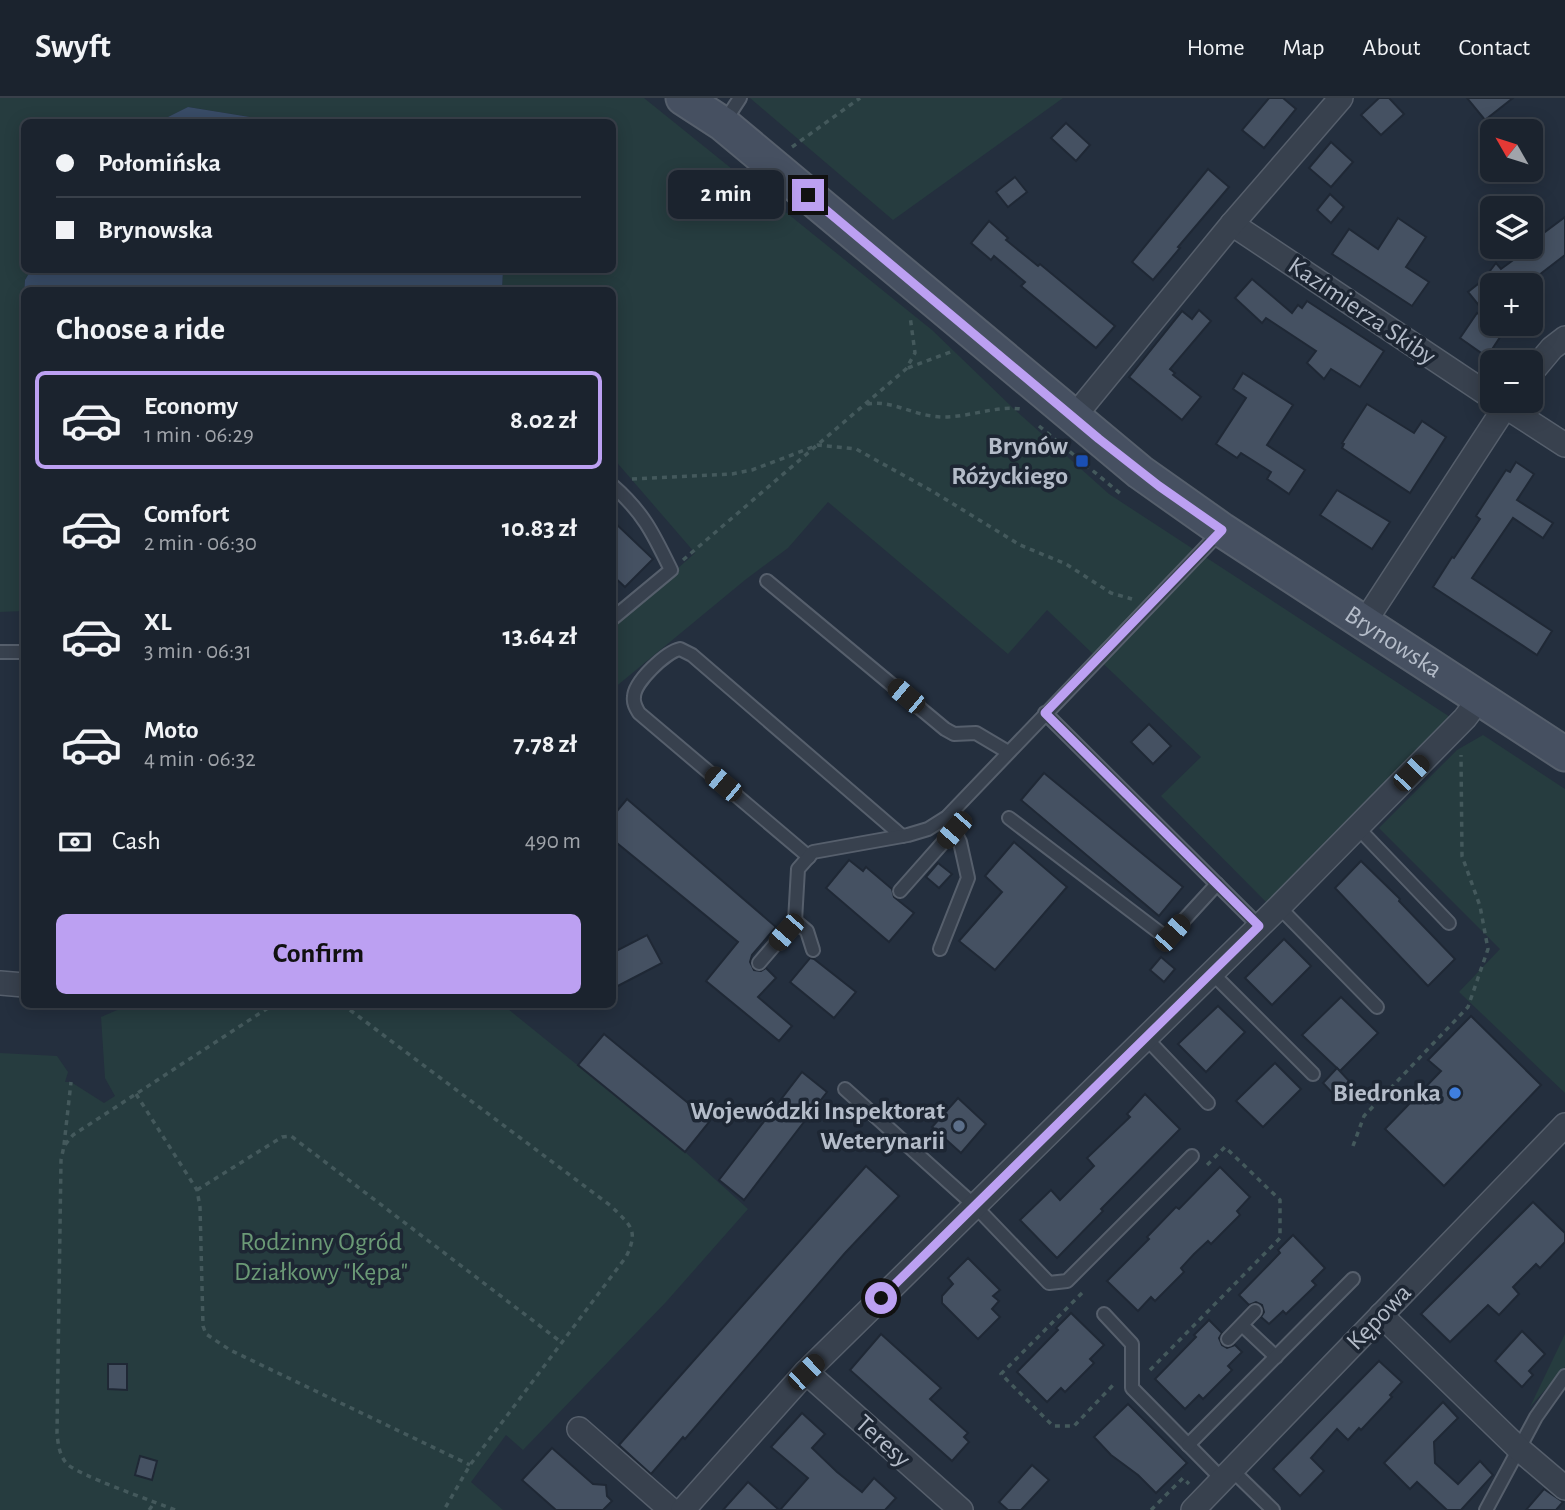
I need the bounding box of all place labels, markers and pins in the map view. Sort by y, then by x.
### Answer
place label: Brynów Różyckiego [951,433,1069,489]
marker: Brynów Różyckiego [1074,453,1090,469]
place label: Biedronka [1333,1080,1441,1106]
marker: Biedronka [1447,1085,1463,1101]
place label: Wojewódzki Inspektorat Weterynarii [690,1098,945,1154]
marker: Wojewódzki Inspektorat Weterynarii [951,1118,967,1134]

